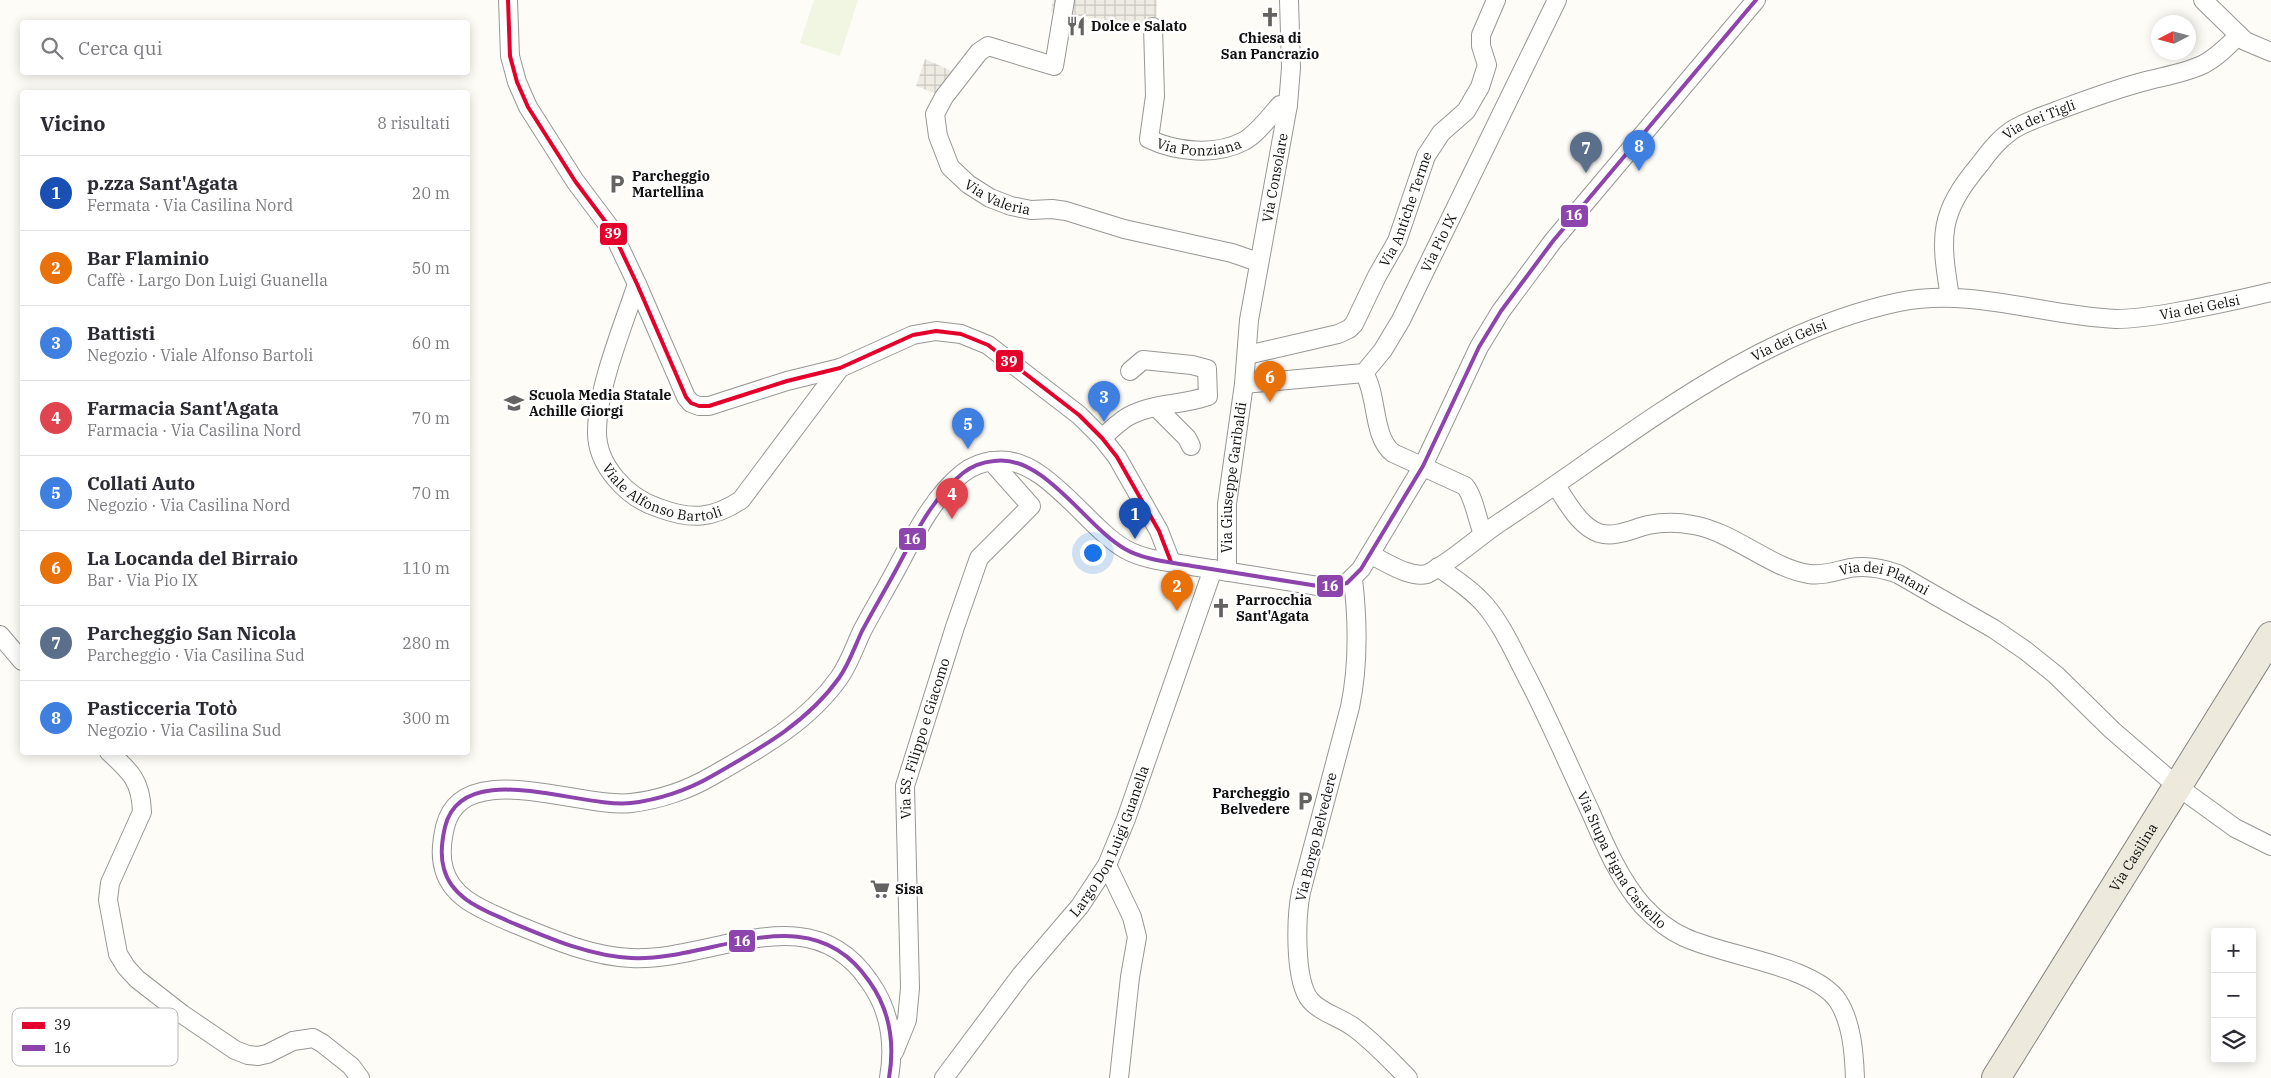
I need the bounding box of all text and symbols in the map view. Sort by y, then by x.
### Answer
church icon: Chiesa di San Pancrazio [1259,6,1281,28]
restaurant icon: Dolce e Salato [1065,15,1087,37]
north arrow [2151,15,2196,60]
place label: Dolce e Salato [1091,17,1187,35]
search box [20,20,470,75]
place label: Chiesa di San Pancrazio [1221,29,1319,63]
icon: search [38,34,66,62]
text: Cerca qui [78,36,162,60]
street label: Via dei Tigli [1999,96,2078,143]
text: Vicino [40,109,106,137]
text: 8 risultati [377,113,450,133]
pin: 8 [1623,130,1655,171]
street label: Via Consolare [1258,132,1292,224]
pin: 7 [1570,132,1602,173]
street label: Via Ponziana [1154,134,1244,160]
street label: Via Antiche Terme [1375,148,1436,270]
place label: Parcheggio Martellina [632,167,710,201]
text: p.zza Sant'Agata [87,171,238,195]
parking icon: Parcheggio Martellina [606,173,628,195]
street label: Via Valeria [961,175,1032,219]
text: 1 [51,183,61,203]
text: 20 m [412,183,450,203]
text: Fermata · Via Casilina Nord [87,195,293,215]
line badge: 16 [1560,204,1589,228]
text: 16 [1566,206,1582,224]
street label: Via Pio IX [1417,210,1461,275]
line badge: 39 [599,222,628,246]
text: 39 [605,224,621,242]
text: Bar Flaminio [87,246,209,270]
text: 2 [51,258,61,278]
text: 50 m [412,258,450,278]
text: Caffè · Largo Don Luigi Guanella [87,270,328,290]
street label: Via dei Gelsi [2158,291,2241,324]
street label: Via dei Gelsi [1748,315,1829,365]
text: Battisti [87,321,155,345]
text: 3 [51,333,61,353]
text: 60 m [412,333,450,353]
text: Negozio · Viale Alfonso Bartoli [87,345,313,365]
line badge: 39 [995,349,1024,373]
text: 39 [1001,352,1017,370]
pin: 6 [1254,361,1286,402]
pin: 3 [1088,381,1120,422]
place label: Scuola Media Statale Achille Giorgi [529,386,671,420]
school or university icon: Scuola Media Statale Achille Giorgi [503,392,525,414]
text: Farmacia Sant'Agata [87,396,279,420]
street label: Via Giuseppe Garibaldi [1218,401,1250,553]
text: 4 [51,408,61,428]
text: 70 m [412,408,450,428]
pin: 5 [952,408,984,449]
text: Farmacia · Via Casilina Nord [87,420,301,440]
street label: Viale Alfonso Bartoli [598,460,725,525]
text: Collati Auto [87,471,195,495]
pin: 4 [936,478,968,519]
text: 5 [51,483,61,503]
text: 70 m [412,483,450,503]
text: Negozio · Via Casilina Nord [87,495,291,515]
pin: 1 [1119,498,1151,539]
line badge: 16 [898,527,927,551]
text: 16 [904,530,920,548]
your location [1080,540,1106,566]
text: La Locanda del Birraio [87,546,298,570]
text: 6 [51,558,61,578]
text: 110 m [402,558,450,578]
street label: Via dei Platani [1837,558,1932,599]
text: Bar · Via Pio IX [87,570,198,590]
pin: 2 [1161,570,1193,611]
line badge: 16 [1316,574,1344,598]
text: 16 [1322,577,1338,595]
place label: Parrocchia Sant'Agata [1236,591,1312,625]
church icon: Parrocchia Sant'Agata [1210,597,1232,619]
text: Parcheggio San Nicola [87,621,296,645]
text: 7 [51,633,61,653]
text: 280 m [402,633,450,653]
text: Parcheggio · Via Casilina Sud [87,645,305,665]
street label: Via SS. Filippo e Giacomo [896,656,954,819]
text: Pasticceria Totò [87,696,237,720]
text: 8 [51,708,61,728]
text: 300 m [402,708,450,728]
text: Negozio · Via Casilina Sud [87,720,281,740]
street label: Largo Don Luigi Guanella [1066,763,1153,921]
street label: Via Borgo Belvedere [1291,771,1341,903]
place label: Parcheggio Belvedere [1212,784,1290,818]
street label: Via Stupa Pigna Castello [1573,789,1670,933]
parking icon: Parcheggio Belvedere [1294,790,1316,812]
street label: Via Casilina [2105,819,2162,895]
supermarket icon: Sisa [869,878,891,900]
place label: Sisa [895,880,924,898]
map controls [2211,928,2256,1063]
button: + [2211,928,2256,973]
line badge: 16 [728,929,756,953]
text: 16 [734,932,750,950]
button: − [2211,973,2256,1018]
legend [12,1008,178,1066]
text: 39 [54,1016,71,1034]
button: layers [2211,1018,2256,1063]
text: 16 [54,1039,71,1057]

